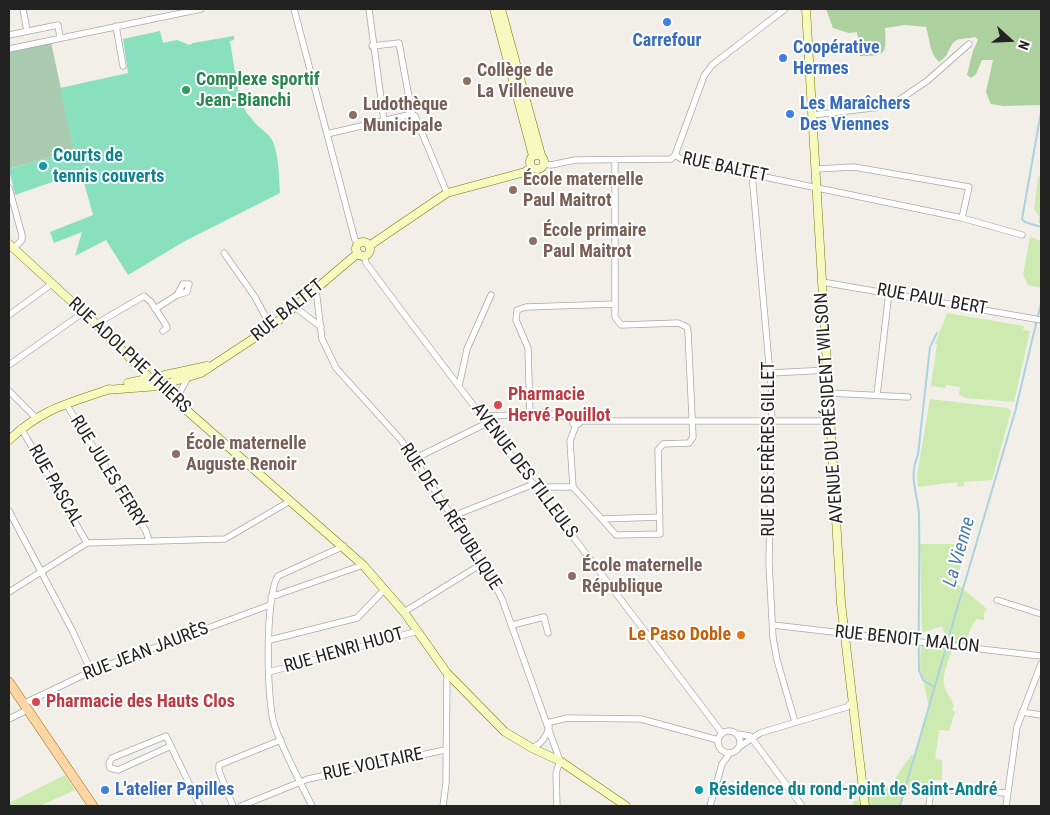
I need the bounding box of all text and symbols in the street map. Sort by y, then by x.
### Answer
north arrow [985,15,1035,65]
marker: Carrefour [661,16,673,28]
place label: Carrefour [633,30,701,52]
place label: Coopérative Hermes [793,37,879,80]
text: N [1015,38,1033,52]
marker: Coopérative Hermes [777,52,789,64]
place label: Collège de La Villeneuve [477,60,574,102]
place label: Complexe sportif Jean-Bianchi [196,69,320,112]
marker: Collège de La Villeneuve [461,75,473,87]
marker: Complexe sportif Jean-Bianchi [180,84,192,96]
place label: Les Maraîchers Des Viennes [800,93,910,136]
place label: Ludothèque Municipale [363,94,448,136]
marker: Les Maraîchers Des Viennes [784,108,796,120]
marker: Ludothèque Municipale [347,109,359,121]
place label: Courts de tennis couverts [53,145,164,188]
street label: RUE BALTET [680,148,770,188]
marker: Courts de tennis couverts [37,160,49,172]
place label: École maternelle Paul Maitrot [523,169,643,212]
marker: École maternelle Paul Maitrot [507,184,519,196]
place label: École primaire Paul Maitrot [543,220,646,262]
marker: École primaire Paul Maitrot [527,235,539,247]
street label: RUE BALTET [247,275,329,347]
street label: RUE PAUL BERT [875,280,989,320]
street label: AVENUE DU PRÉSIDENT WILSON [811,292,849,524]
street label: RUE ADOLPHE THIERS [63,294,195,418]
street label: RUE DES FRÈRES GILLET [758,361,780,537]
place label: Pharmacie Hervé Pouillot [508,384,611,426]
street label: AVENUE DES TILLEULS [466,399,582,543]
marker: Pharmacie Hervé Pouillot [492,399,504,411]
street label: RUE JULES FERRY [65,412,151,532]
place label: École maternelle Auguste Renoir [186,433,306,476]
street label: RUE DE LA RÉPUBLIQUE [394,440,506,594]
street label: RUE PASCAL [23,441,87,531]
marker: École maternelle Auguste Renoir [170,448,182,460]
water label: La Vienne [939,514,981,590]
place label: École maternelle République [582,555,702,598]
marker: École maternelle République [566,570,578,582]
street label: RUE JEAN JAURÈS [80,618,212,686]
street label: RUE BENOIT MALON [834,622,980,658]
street label: RUE HENRI HUOT [282,624,406,678]
place label: Le Paso Doble [629,624,731,646]
marker: Le Paso Doble [735,629,747,641]
place label: Pharmacie des Hauts Clos [46,691,235,713]
marker: Pharmacie des Hauts Clos [30,696,42,708]
street label: RUE VOLTAIRE [321,744,425,786]
place label: L'atelier Papilles [115,779,234,801]
place label: Résidence du rond-point de Saint-André [709,779,997,801]
marker: L'atelier Papilles [99,784,111,796]
marker: Résidence du rond-point de Saint-André [693,784,705,796]

